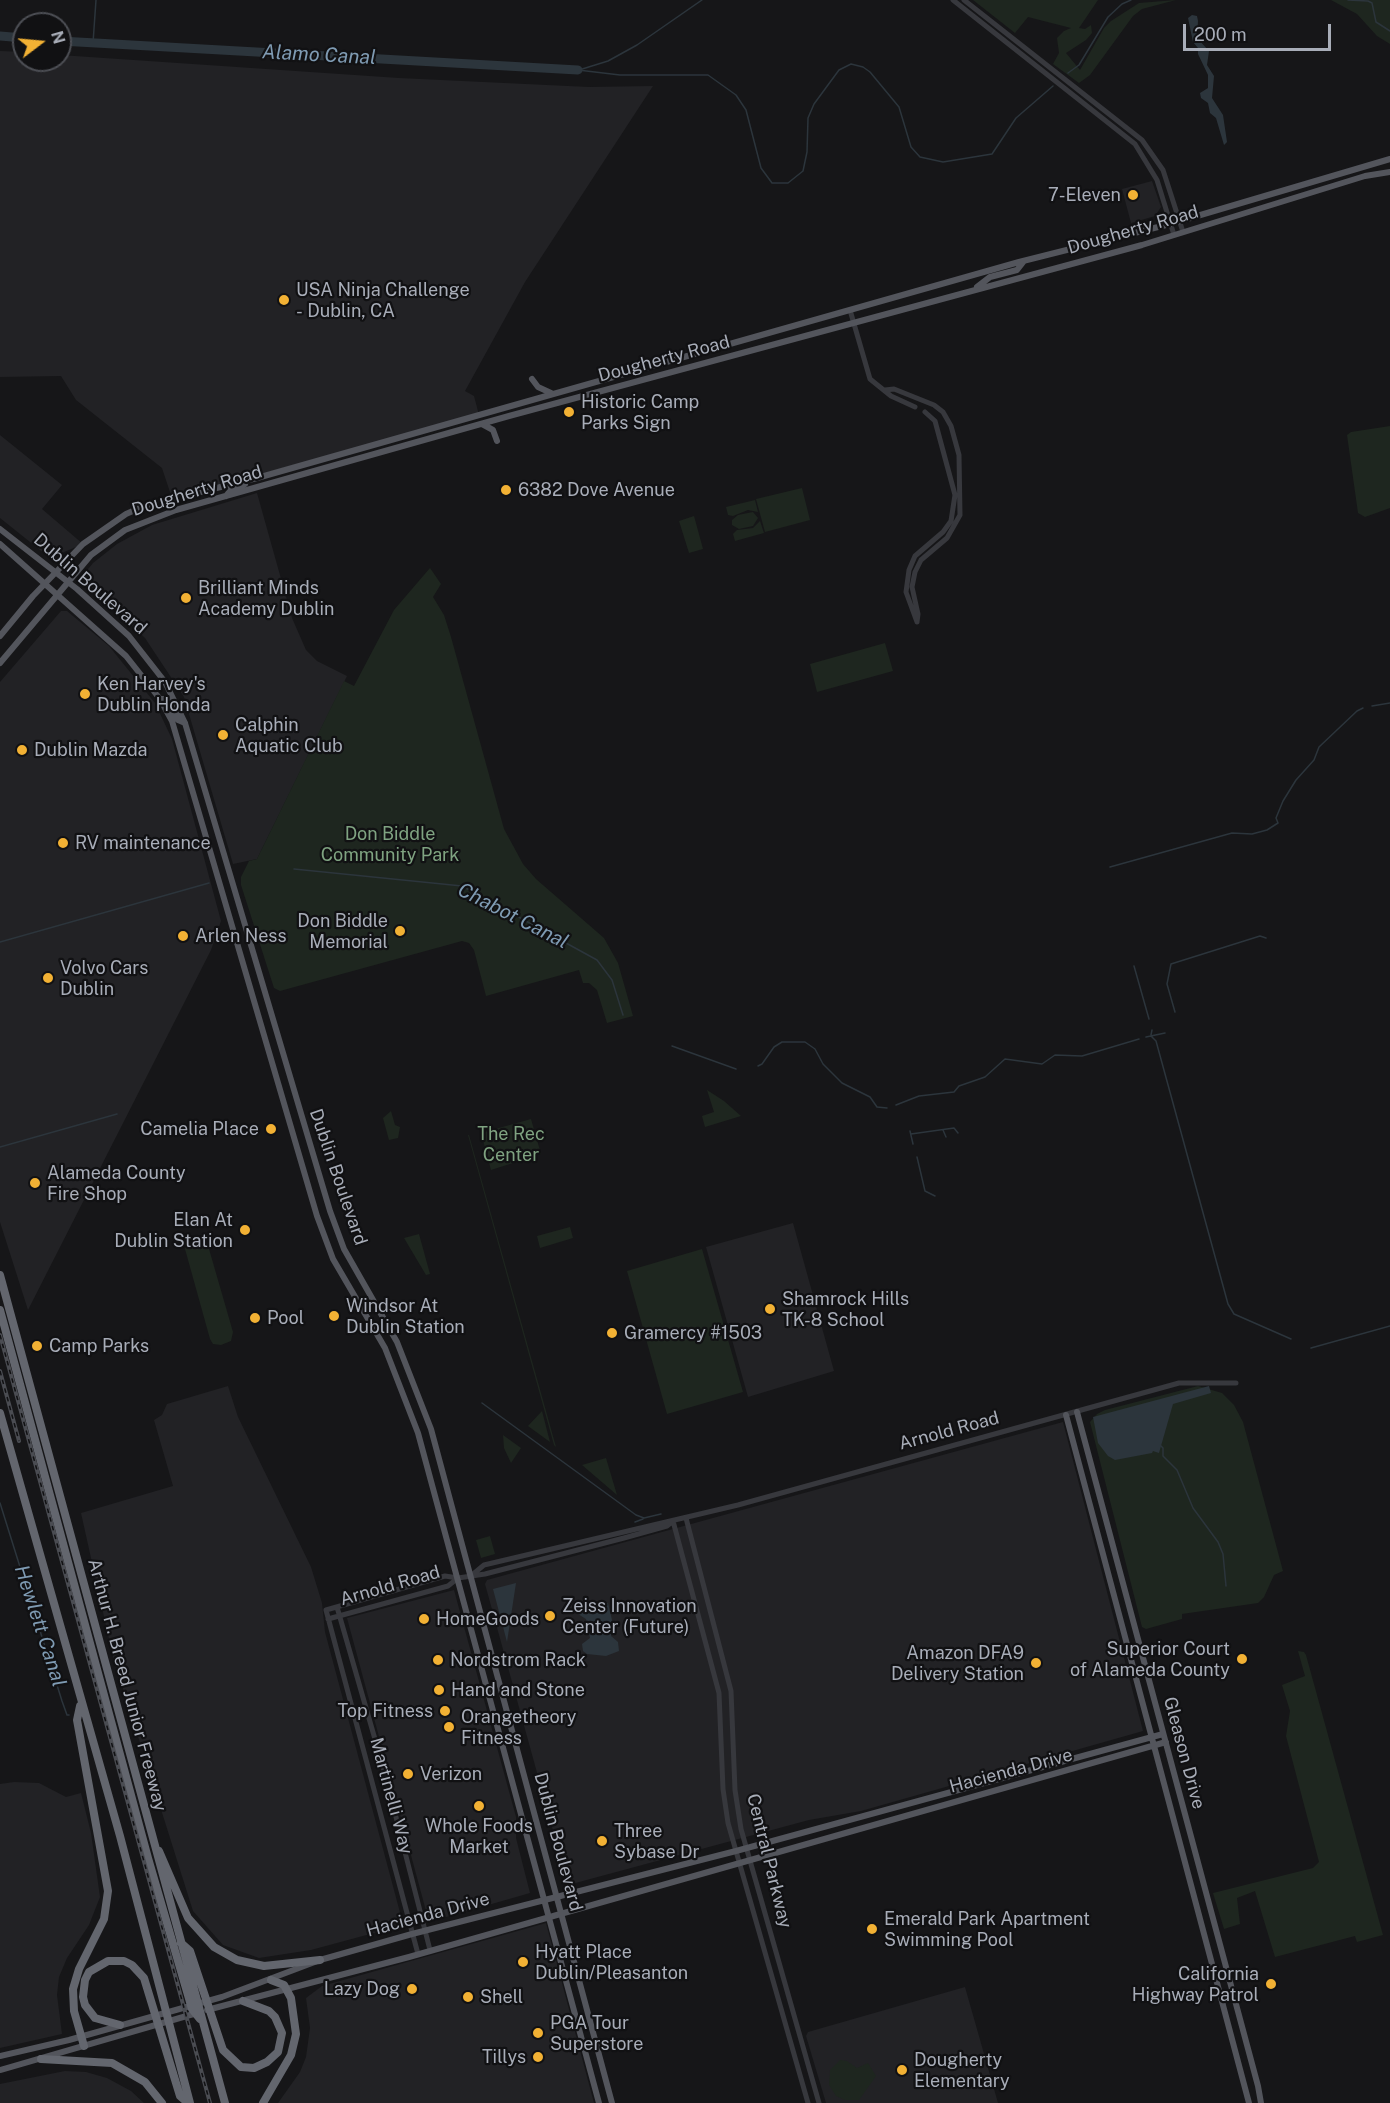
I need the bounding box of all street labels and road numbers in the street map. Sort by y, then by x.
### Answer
street label: Dougherty Road [1065,201,1201,259]
street label: Dougherty Road [596,331,732,387]
street label: Dougherty Road [129,461,265,521]
street label: Dublin Boulevard [29,529,151,639]
street label: Dublin Boulevard [305,1106,371,1248]
street label: Arnold Road [896,1407,1002,1455]
street label: Arthur H. Breed Junior Freeway [83,1556,171,1814]
street label: Arnold Road [337,1561,443,1611]
street label: Gleason Drive [1159,1695,1209,1811]
street label: Martinelli Way [365,1735,417,1857]
street label: Hacienda Drive [947,1744,1075,1798]
street label: Dublin Boulevard [529,1770,587,1914]
street label: Central Parkway [742,1792,796,1930]
street label: Hacienda Drive [364,1888,492,1942]

